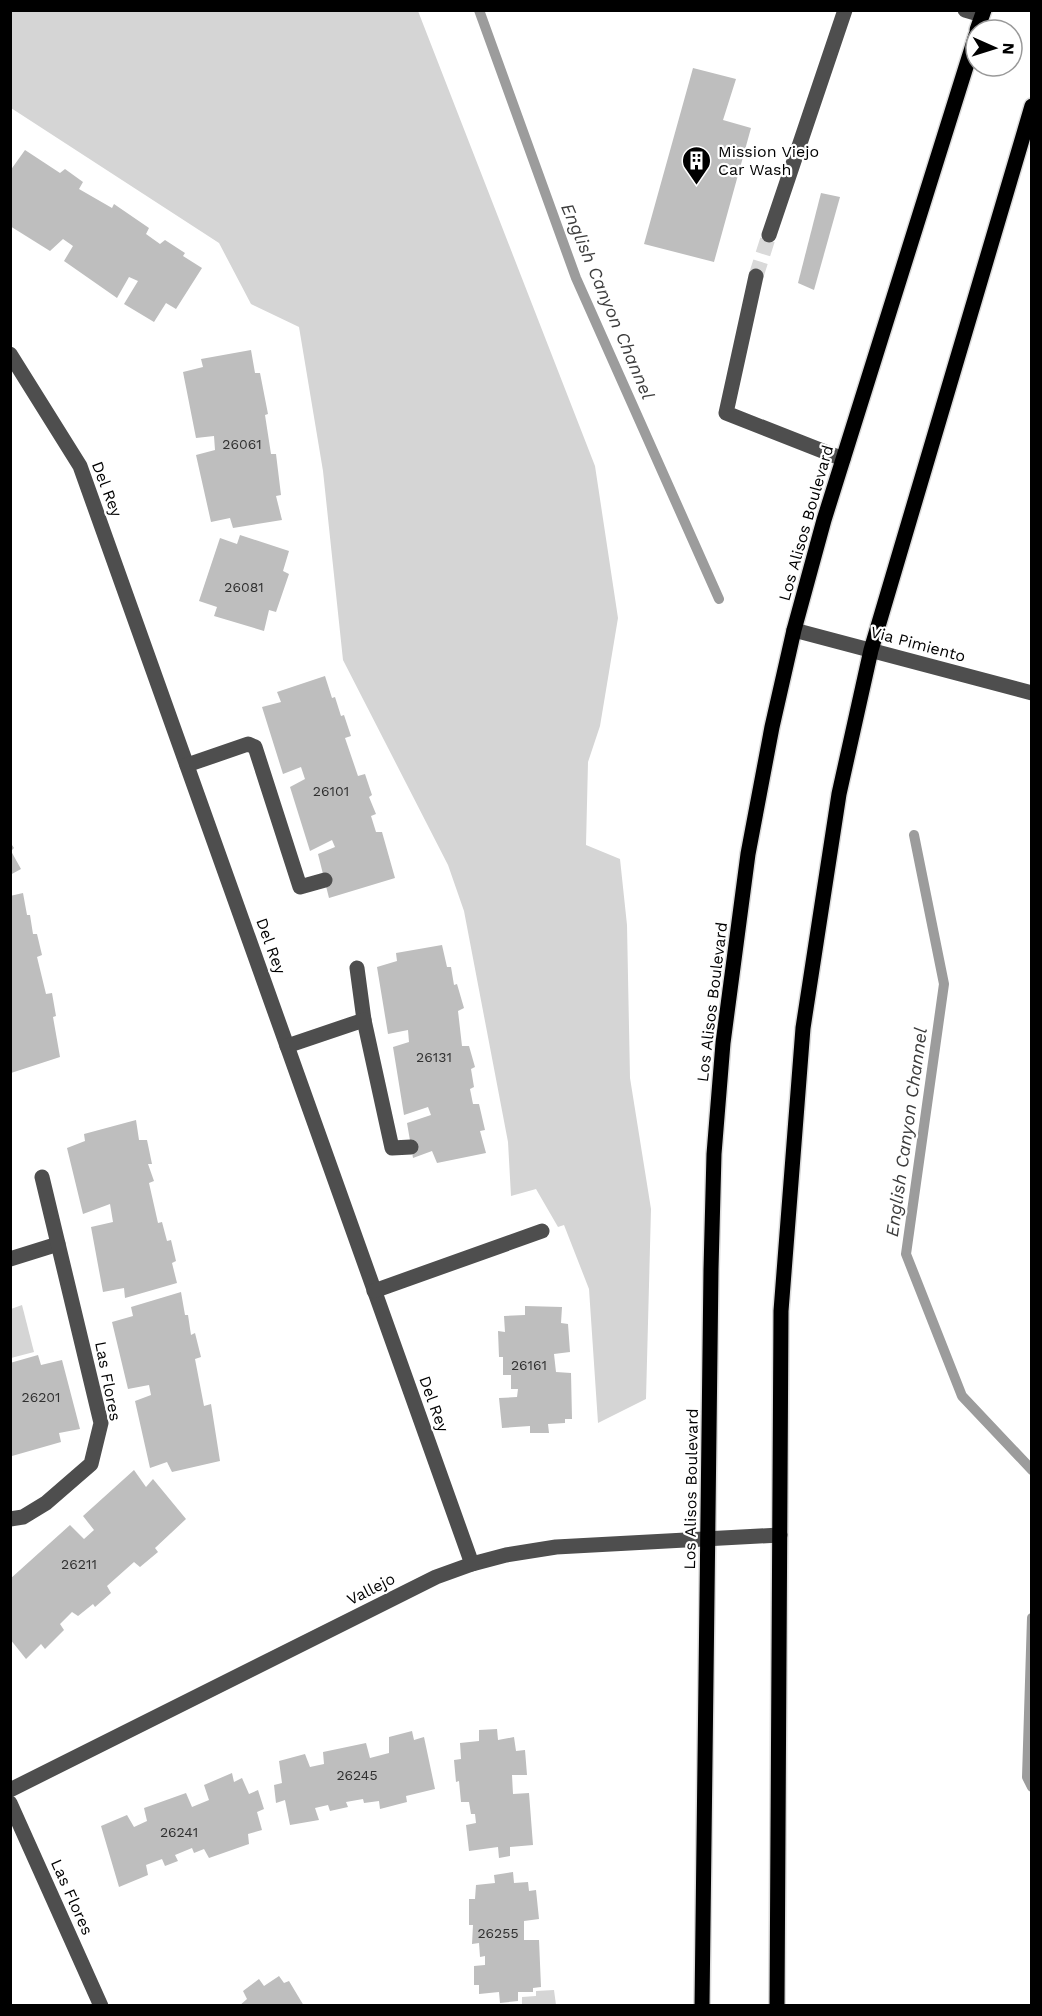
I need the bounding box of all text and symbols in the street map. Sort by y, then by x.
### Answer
north arrow [964,18,1024,78]
text: N [999,42,1018,55]
place label: Mission Viejo Car Wash [718,142,819,179]
building icon: Mission Viejo Car Wash [681,144,713,186]
water label: English Canyon Channel [557,200,659,402]
house number: 26061 [222,436,262,452]
street label: Los Alisos Boulevard [775,443,837,603]
street label: Del Rey [88,458,127,520]
house number: 26081 [224,579,264,595]
street label: Via Pimiento [868,622,968,666]
house number: 26101 [313,783,349,799]
street label: Del Rey [252,915,290,977]
street label: Los Alisos Boulevard [693,921,731,1083]
water label: English Canyon Channel [881,1026,931,1238]
house number: 26131 [416,1049,452,1065]
street label: Las Flores [91,1340,125,1422]
house number: 26161 [511,1357,547,1373]
street label: Del Rey [415,1373,453,1435]
house number: 26201 [21,1389,61,1405]
street label: Los Alisos Boulevard [680,1408,702,1570]
house number: 26211 [61,1556,97,1572]
street label: Vallejo [344,1569,398,1609]
house number: 26245 [336,1767,378,1783]
house number: 26241 [160,1824,198,1840]
street label: Las Flores [47,1856,97,1938]
house number: 26255 [477,1925,519,1941]

